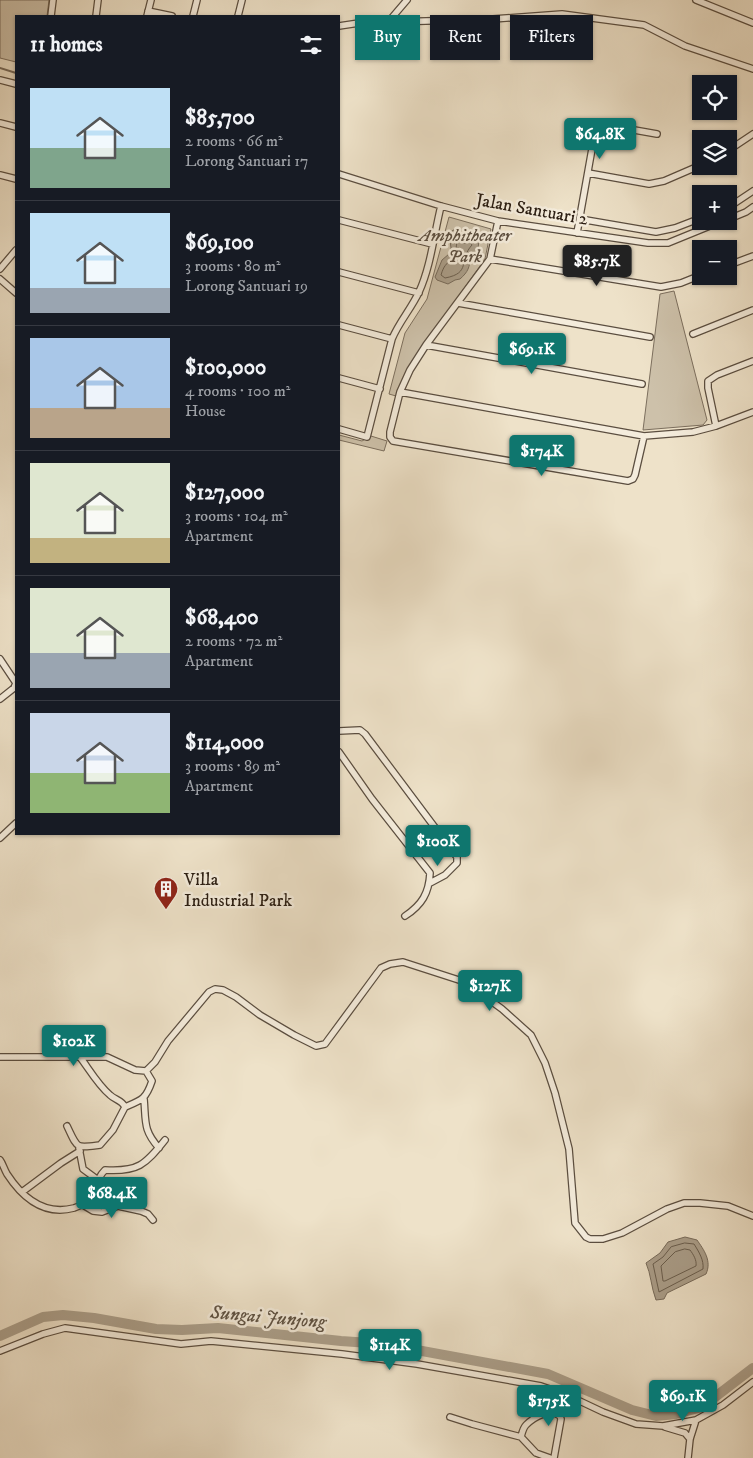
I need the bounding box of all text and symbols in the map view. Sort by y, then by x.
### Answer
chip: Buy [355,15,420,60]
chip: Rent [430,15,500,60]
chip: Filters [510,15,593,60]
icon: filters [297,31,325,59]
text: 11 homes [30,32,103,58]
map controls [692,75,737,285]
button: locate [692,75,737,120]
text: $85,700 [185,105,255,131]
icon: home [70,108,130,168]
pin: $64.8K [559,118,641,160]
text: $64.8K [575,124,625,144]
button: layers [692,130,737,175]
text: 2 rooms · 66 m² [185,131,283,151]
text: Lorong Santuari 17 [185,151,309,171]
button: + [692,185,737,230]
street label: Jalan Santuari 2 [472,189,590,231]
park label: Amphitheater Park [417,225,513,268]
text: $69,100 [185,230,254,256]
icon: home [70,233,130,293]
button: − [692,240,737,285]
pin: $85.7K [556,244,638,287]
text: $85.7K [574,251,620,271]
text: 3 rooms · 80 m² [185,256,281,276]
text: Lorong Santuari 19 [185,276,308,296]
pin: $69.1K [491,332,573,375]
text: $69.1K [509,339,555,359]
text: $100,000 [185,355,266,381]
icon: home [70,358,130,418]
text: 4 rooms · 100 m² [185,381,290,401]
text: House [185,401,226,421]
pin: $174K [507,434,577,477]
text: $174K [520,441,564,461]
text: $127,000 [185,480,264,506]
icon: home [70,483,130,543]
text: 3 rooms · 104 m² [185,506,288,526]
text: Apartment [185,526,253,546]
text: $68,400 [185,605,259,631]
icon: home [70,608,130,668]
text: 2 rooms · 72 m² [185,631,282,651]
text: Apartment [185,651,253,671]
text: $114,000 [185,730,264,756]
icon: home [70,733,130,793]
text: 3 rooms · 89 m² [185,756,280,776]
text: Apartment [185,776,253,796]
pin: $100K [403,824,473,867]
text: $100K [416,831,460,851]
place label: Villa Industrial Park [183,869,292,912]
building icon: Villa Industrial Park [153,876,179,910]
pin: $127K [455,970,525,1012]
text: $127K [469,976,511,996]
pin: $102K [39,1024,109,1067]
text: $102K [53,1031,95,1051]
pin: $68.4K [71,1176,153,1219]
text: $68.4K [87,1183,137,1203]
water label: Sungai Junjong [208,1301,328,1334]
pin: $114K [355,1328,425,1371]
text: $114K [370,1335,410,1355]
pin: $69.1K [642,1380,724,1422]
pin: $175K [514,1384,584,1427]
text: $69.1K [660,1386,706,1406]
text: $175K [528,1391,570,1411]

